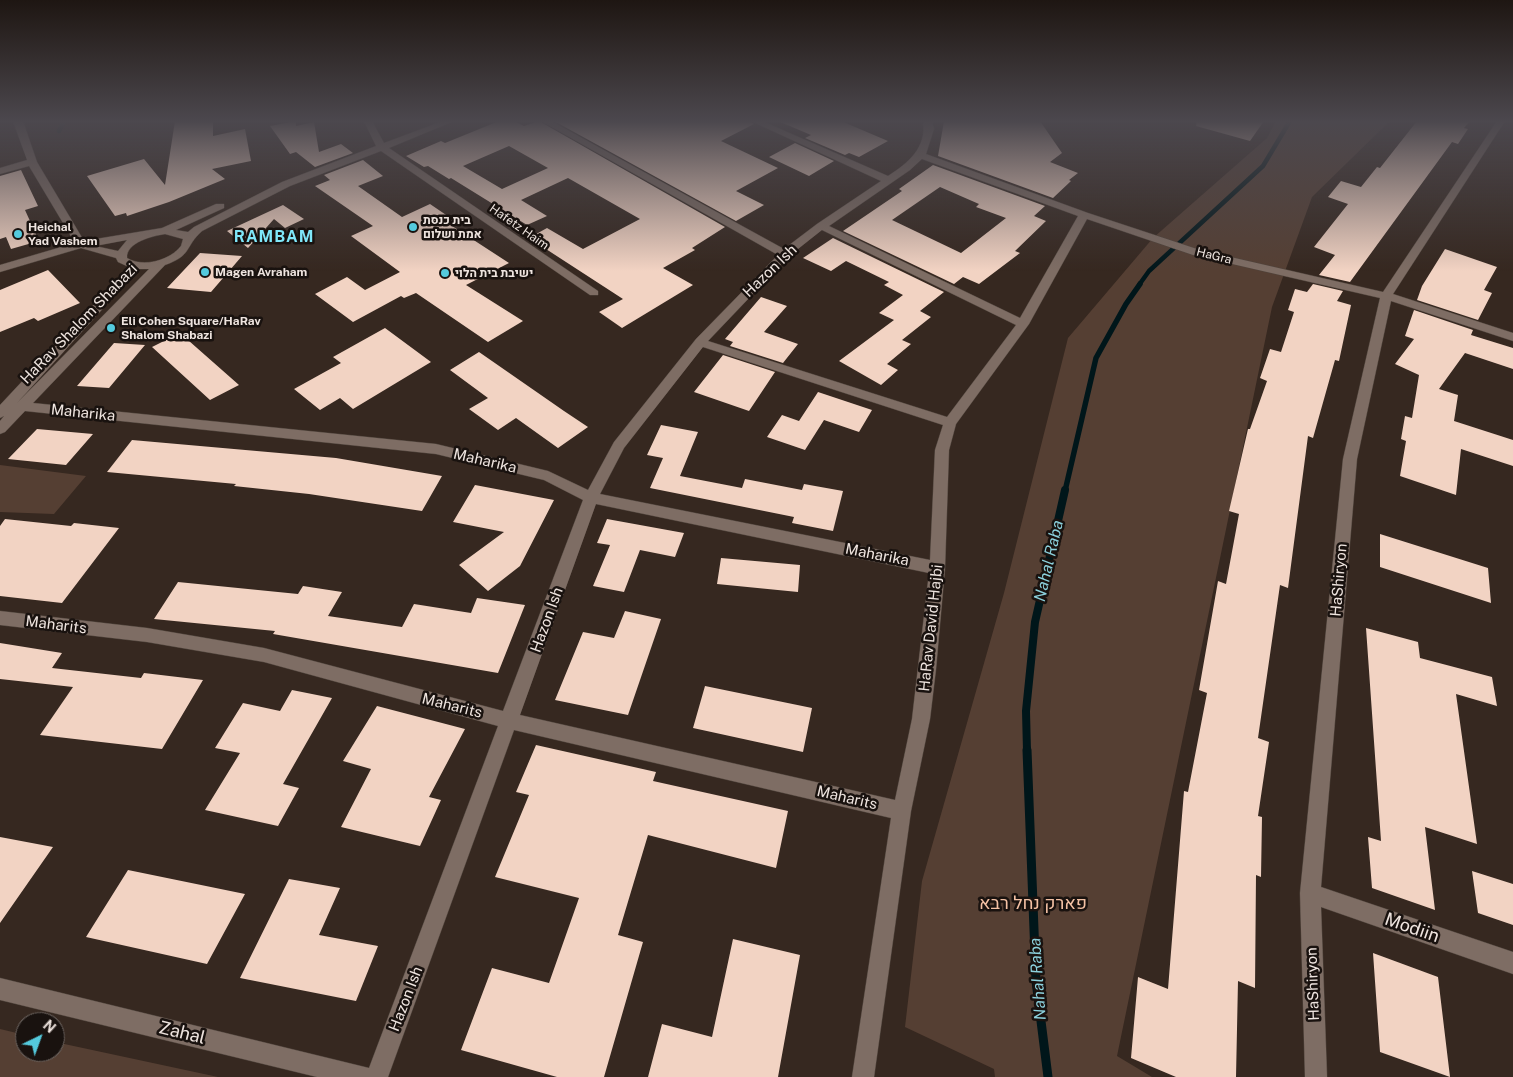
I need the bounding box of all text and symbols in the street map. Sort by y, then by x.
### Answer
street label: Hafetz Haim [486,201,552,253]
place label: בית כנסת אמת ושלום [423,213,482,241]
place label: Heichal Yad Vashem [28,220,98,248]
marker: בית כנסת אמת ושלום [407,221,419,233]
district label: RAMBAM [233,227,315,247]
marker: Heichal Yad Vashem [12,228,24,240]
street label: Hazon Ish [739,241,801,301]
street label: HaGra [1195,245,1233,267]
street label: HaRav Shalom Shabazi [17,260,141,388]
place label: Magen Avraham [215,265,307,279]
marker: Magen Avraham [199,266,211,278]
place label: ישיבת בית הלוי [455,266,533,280]
marker: ישיבת בית הלוי [439,267,451,279]
place label: Eli Cohen Square/HaRav Shalom Shabazi [121,314,261,342]
marker: Eli Cohen Square/HaRav Shalom Shabazi [105,322,117,334]
street label: Maharika [50,401,116,425]
street label: Maharika [451,445,519,477]
water label: Nahal Raba [1030,519,1068,603]
street label: Maharika [844,540,910,570]
street label: HaShiryon [1327,543,1351,617]
street label: HaRav David Hajbi [915,564,947,692]
street label: Hazon Ish [527,585,567,655]
street label: Maharits [24,612,88,638]
street label: Maharits [420,690,484,722]
street label: Maharits [815,782,879,814]
park label: פארק נחל רבא [979,892,1087,914]
street label: Modiin [1382,909,1442,947]
water label: Nahal Raba [1026,937,1050,1021]
street label: HaShiryon [1303,947,1323,1021]
street label: Hazon Ish [385,964,427,1034]
north arrow [15,1012,65,1062]
text: N [40,1017,59,1036]
street label: Zahal [156,1017,208,1049]

